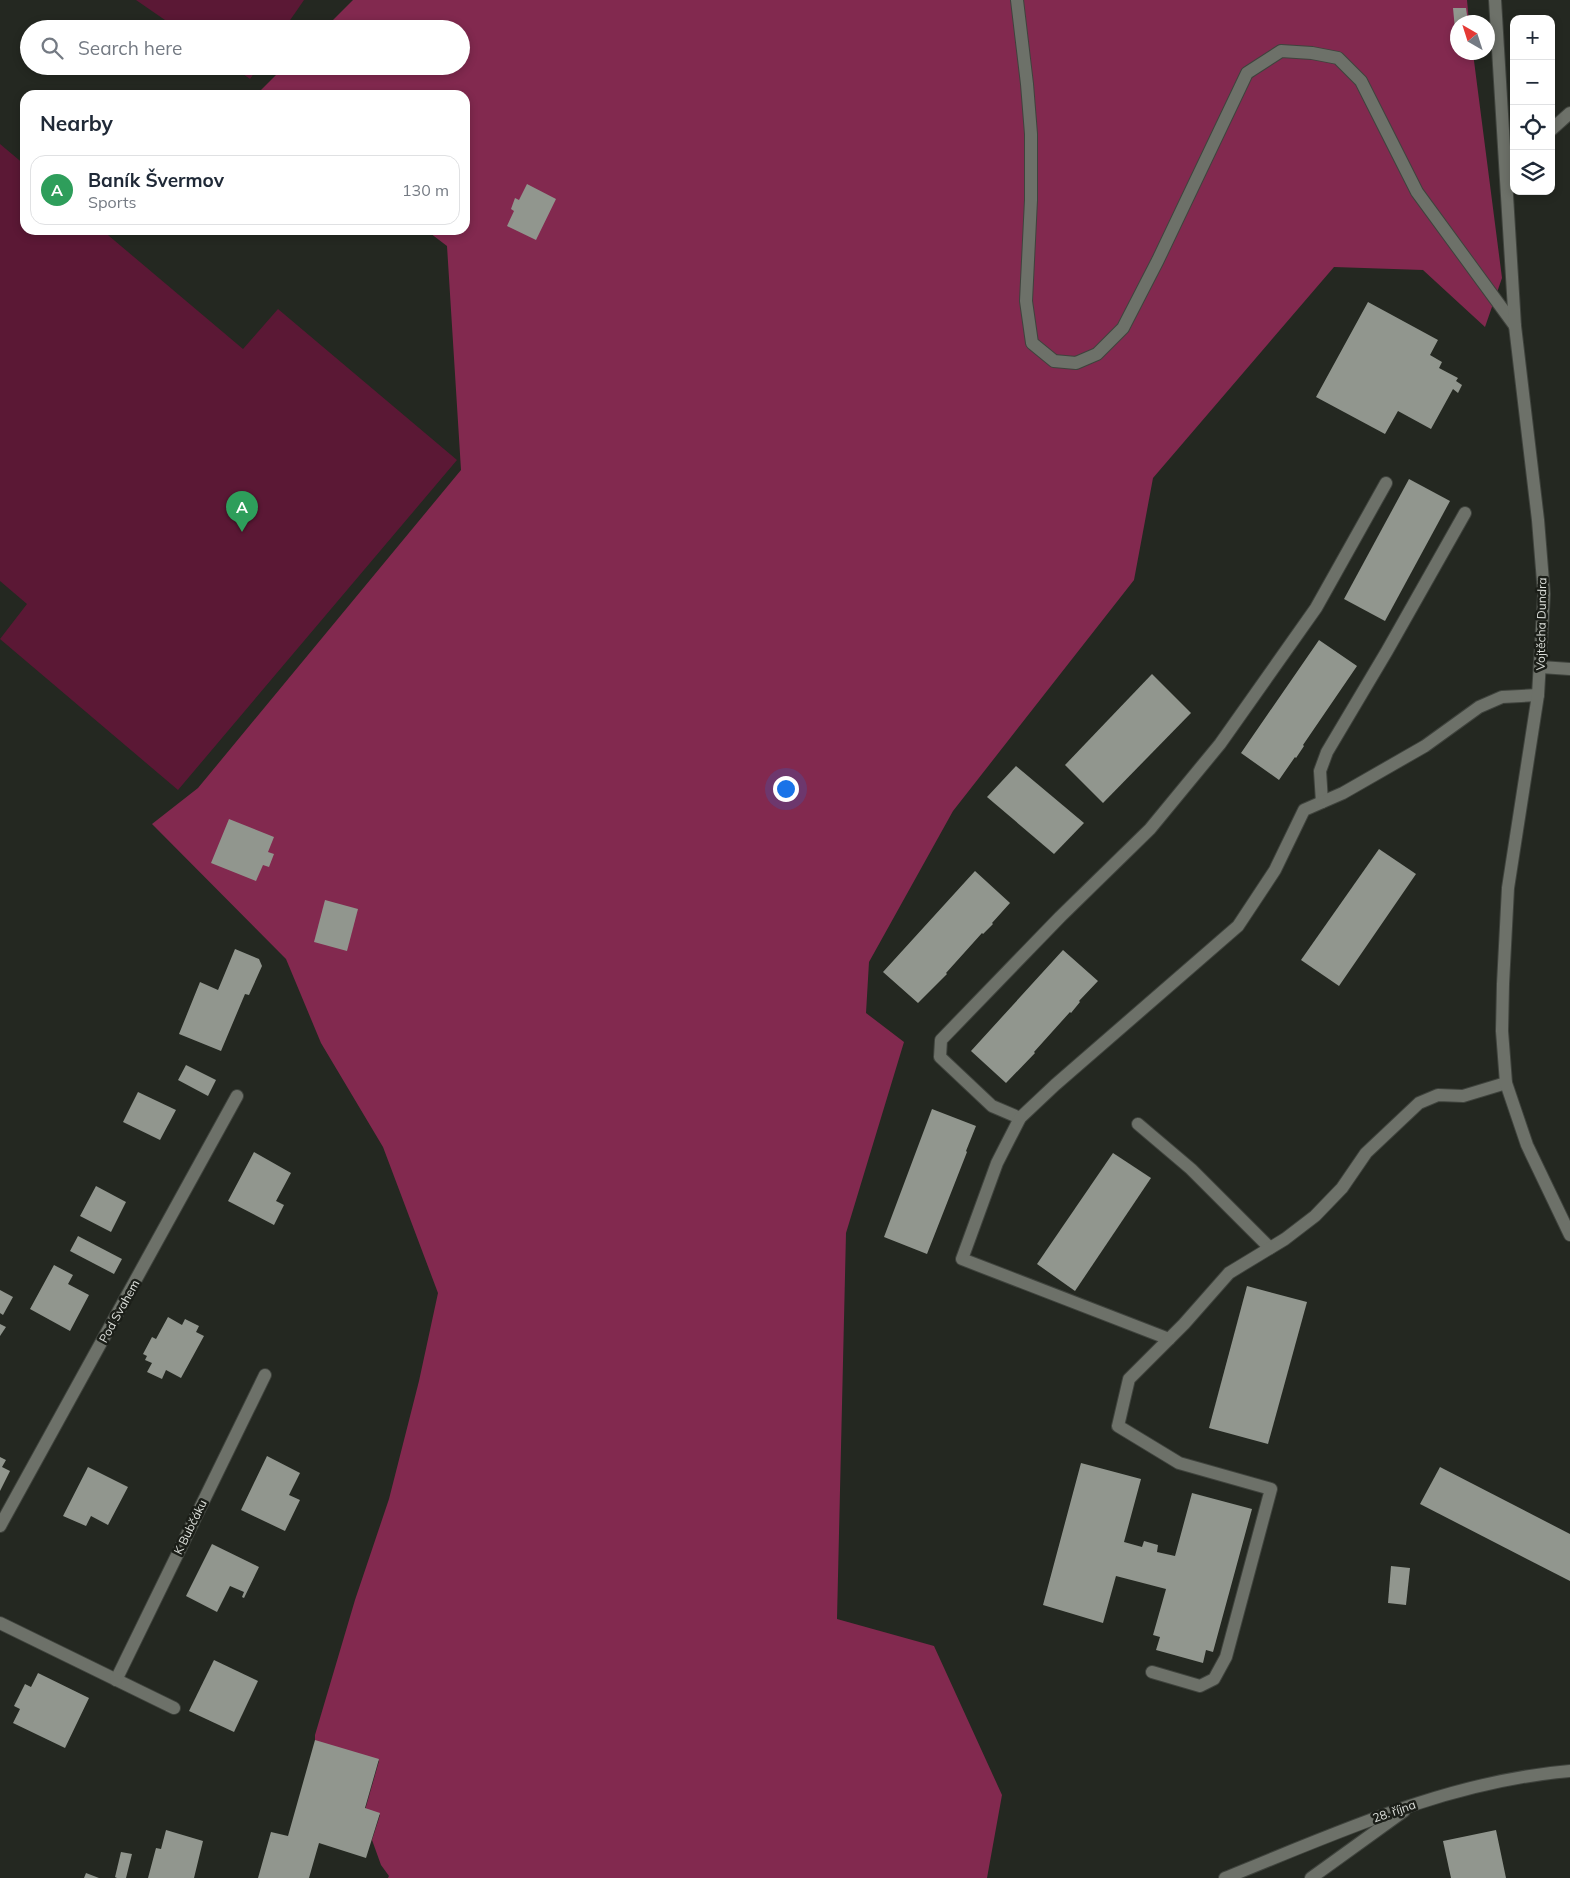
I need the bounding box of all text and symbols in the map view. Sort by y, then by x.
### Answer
north arrow [1450,15,1495,60]
map controls [1510,15,1555,195]
button: + [1510,15,1555,60]
search box [20,20,470,75]
icon: search [38,34,66,62]
text: Search here [78,36,182,60]
button: − [1510,60,1555,105]
button: locate [1510,105,1555,150]
text: Nearby [40,110,113,136]
button: layers [1510,150,1555,195]
text: Baník Švermov [88,168,224,192]
text: A [51,180,63,200]
text: 130 m [402,180,449,200]
text: Sports [88,192,136,212]
pin: A [226,491,258,532]
street label: Vojtěcha Dundra [1533,577,1549,671]
your location [773,776,799,802]
street label: Pod Svahem [96,1277,142,1345]
street label: K Bubčáku [170,1497,210,1557]
street label: 28. října [1370,1797,1418,1825]

